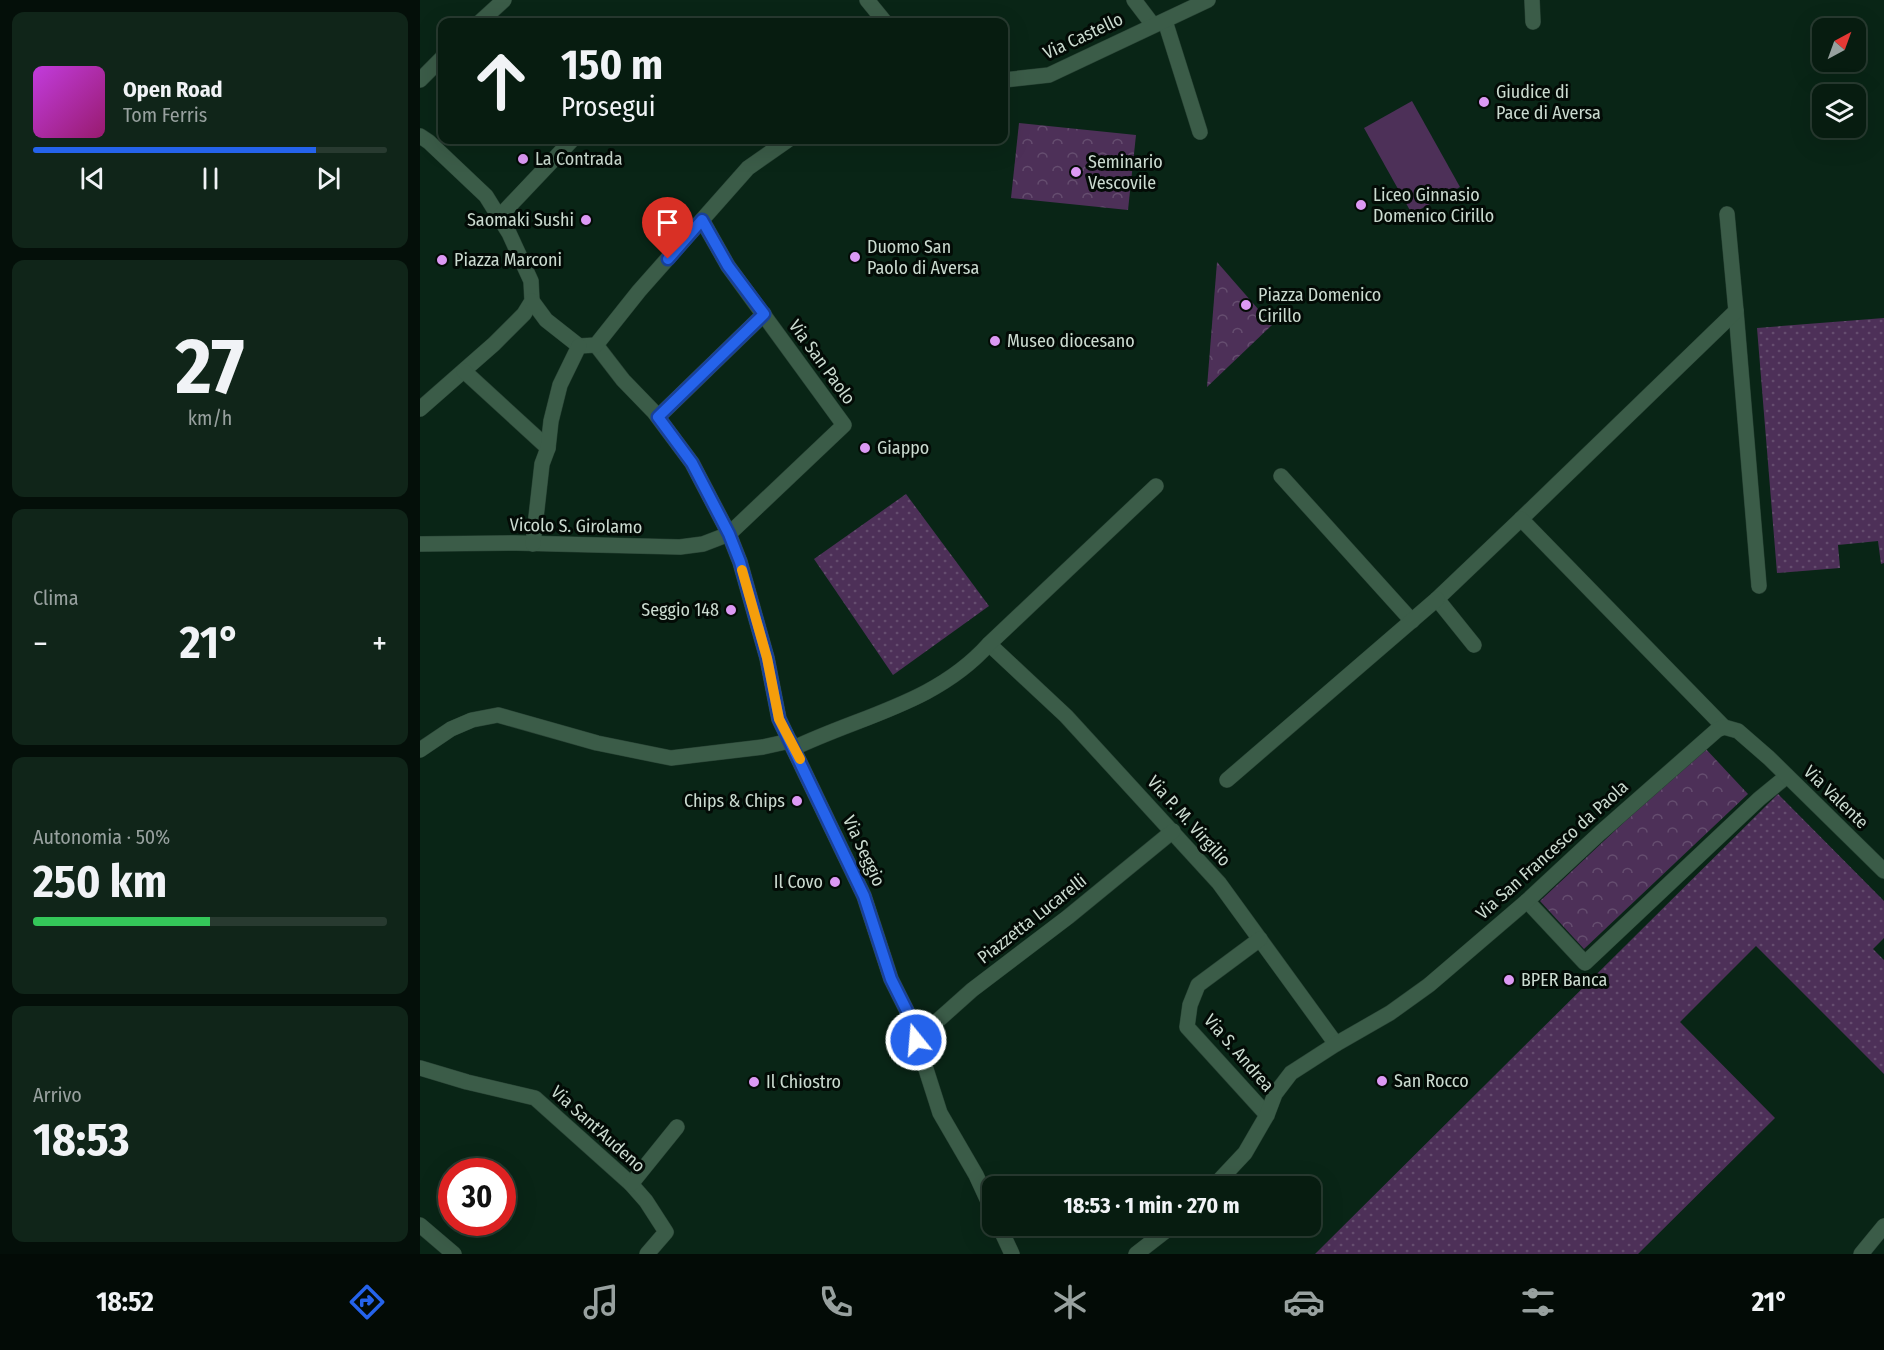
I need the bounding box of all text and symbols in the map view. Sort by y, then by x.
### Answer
street label: Via Castello [1040,8,1126,64]
north arrow [1812,18,1866,72]
map controls [1812,18,1866,138]
text: 150 m [561,40,663,90]
icon: ahead [462,42,540,120]
text: Open Road [123,76,223,103]
place label: Giudice di Pace di Aversa [1496,81,1601,124]
button: layers [1812,84,1866,138]
text: Prosegui [561,91,656,123]
marker: Giudice di Pace di Aversa [1477,95,1491,109]
text: Tom Ferris [123,103,207,127]
place label: La Contrada [535,148,623,170]
place label: Seminario Vescovile [1088,151,1163,194]
marker: La Contrada [516,152,530,166]
icon: previous [76,162,109,195]
icon: pause [194,162,227,195]
icon: next [312,162,345,195]
marker: Seminario Vescovile [1069,165,1083,179]
place label: Liceo Ginnasio Domenico Cirillo [1373,184,1494,227]
pin [642,197,693,259]
marker: Liceo Ginnasio Domenico Cirillo [1354,198,1368,212]
icon: arrive [651,206,684,239]
place label: Saomaki Sushi [467,209,574,231]
marker: Saomaki Sushi [579,213,593,227]
place label: Duomo San Paolo di Aversa [867,236,979,279]
place label: Piazza Marconi [454,249,562,271]
marker: Duomo San Paolo di Aversa [848,250,862,264]
marker: Piazza Marconi [435,253,449,267]
place label: Piazza Domenico Cirillo [1258,284,1381,327]
marker: Piazza Domenico Cirillo [1239,298,1253,312]
street label: Via San Paolo [784,315,860,409]
text: 27 [176,320,244,414]
place label: Museo diocesano [1007,330,1135,352]
marker: Museo diocesano [988,334,1002,348]
text: km/h [188,406,232,430]
place label: Giappo [877,437,929,459]
marker: Giappo [858,441,872,455]
street label: Vicolo S. Girolamo [509,514,643,538]
text: Clima [33,586,78,610]
place label: Seggio 148 [641,599,719,621]
marker: Seggio 148 [724,603,738,617]
text: 21° [180,616,240,670]
text: − [33,624,48,664]
text: + [372,624,387,664]
street label: Via Valente [1799,761,1873,833]
street label: Via P. M. Virgilio [1143,771,1235,871]
street label: Via San Francesco da Paola [1471,776,1633,924]
place label: Chips & Chips [684,790,785,812]
marker: Chips & Chips [790,794,804,808]
street label: Via Seggio [838,812,890,890]
text: Autonomia · 50% [33,825,170,849]
text: 250 km [33,855,167,909]
street label: Piazzetta Lucarelli [973,870,1091,968]
place label: Il Covo [774,871,823,893]
marker: Il Covo [828,875,842,889]
place label: BPER Banca [1521,969,1607,991]
marker: BPER Banca [1502,973,1516,987]
position arrow [884,1008,948,1072]
street label: Via S. Andrea [1199,1010,1279,1096]
place label: San Rocco [1394,1070,1469,1092]
place label: Il Chiostro [766,1071,841,1093]
marker: San Rocco [1375,1074,1389,1088]
marker: Il Chiostro [747,1075,761,1089]
street label: Via Sant'Audeno [546,1081,650,1177]
text: Arrivo [33,1083,82,1107]
text: 18:53 [33,1113,129,1167]
speed limit sign: 30 [438,1158,516,1236]
text: 18:53 · 1 min · 270 m [1063,1192,1240,1219]
icon: directions [346,1281,388,1323]
icon: music [580,1281,622,1323]
icon: phone [815,1281,857,1323]
icon: climate [1049,1281,1091,1323]
icon: car [1283,1281,1325,1323]
icon: filters [1517,1281,1559,1323]
text: 18:52 [96,1286,154,1318]
text: 21° [1752,1286,1788,1318]

